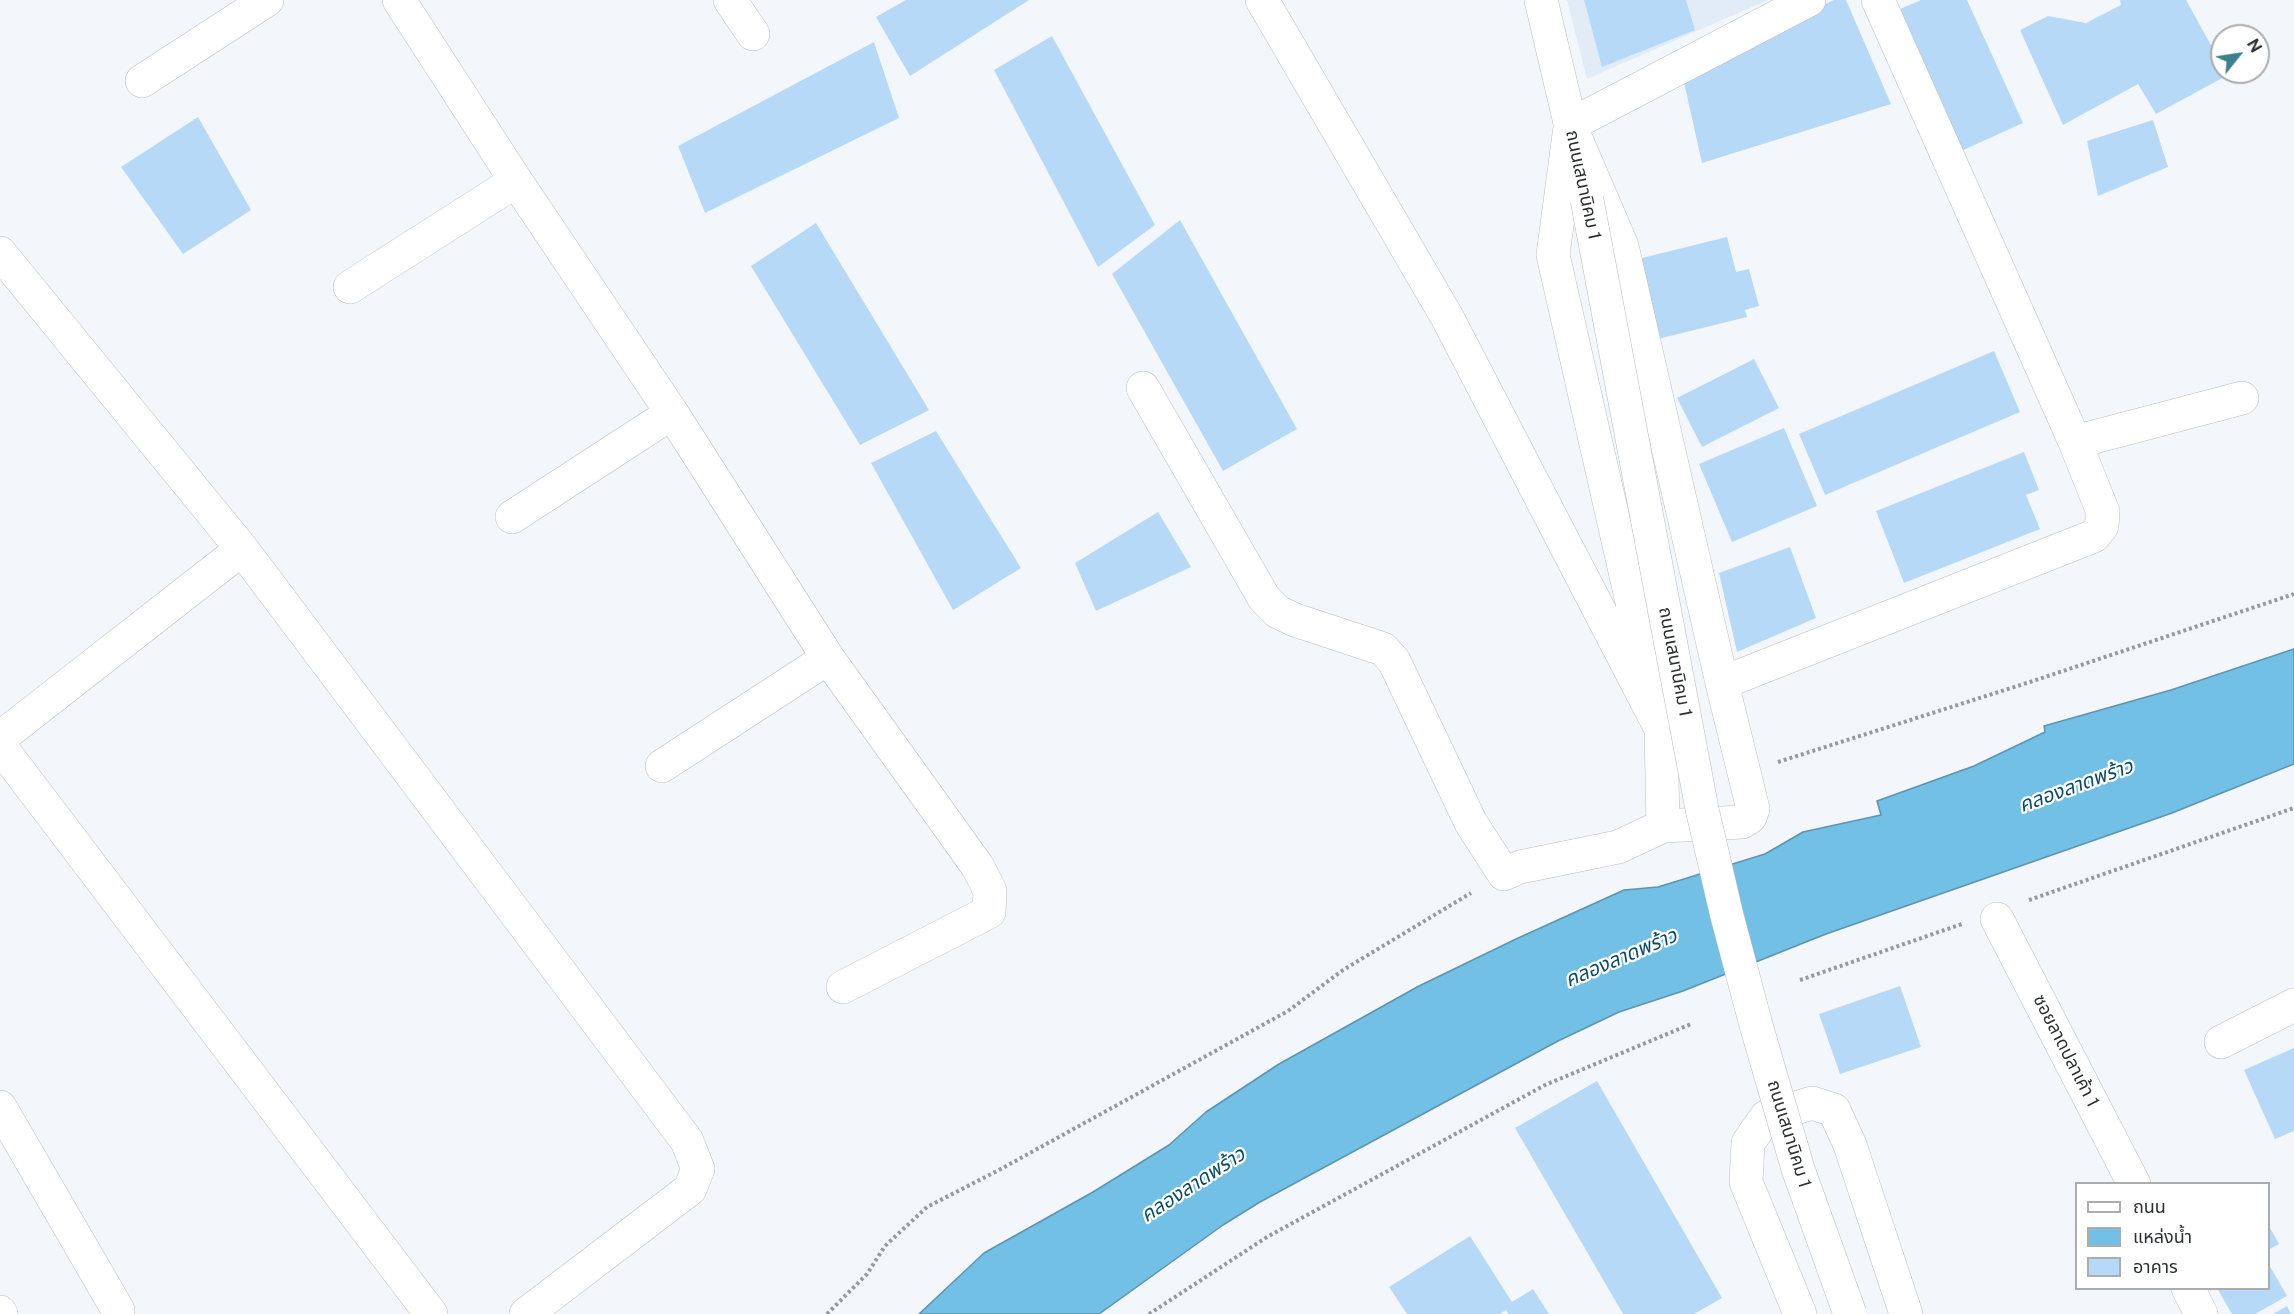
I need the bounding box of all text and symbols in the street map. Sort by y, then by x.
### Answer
north arrow [2210,24,2270,84]
text: N [2243,36,2266,56]
street label: ถนนเสนานิคม 1 [1561,128,1605,242]
street label: ถนนเสนานิคม 1 [1654,605,1696,719]
water label: คลองลาดพร้าว [2016,754,2136,818]
water label: คลองลาดพร้าว [1561,924,1681,992]
street label: ซอยลาดปลาเค้า 1 [2028,991,2104,1111]
street label: ถนนเสนานิคม 1 [1762,1078,1816,1190]
water label: คลองลาดพร้าว [1136,1142,1250,1228]
legend [2075,1182,2270,1290]
text: ถนน [2133,1196,2166,1217]
text: แหล่งน้ำ [2133,1226,2192,1247]
text: อาคาร [2133,1256,2178,1277]

